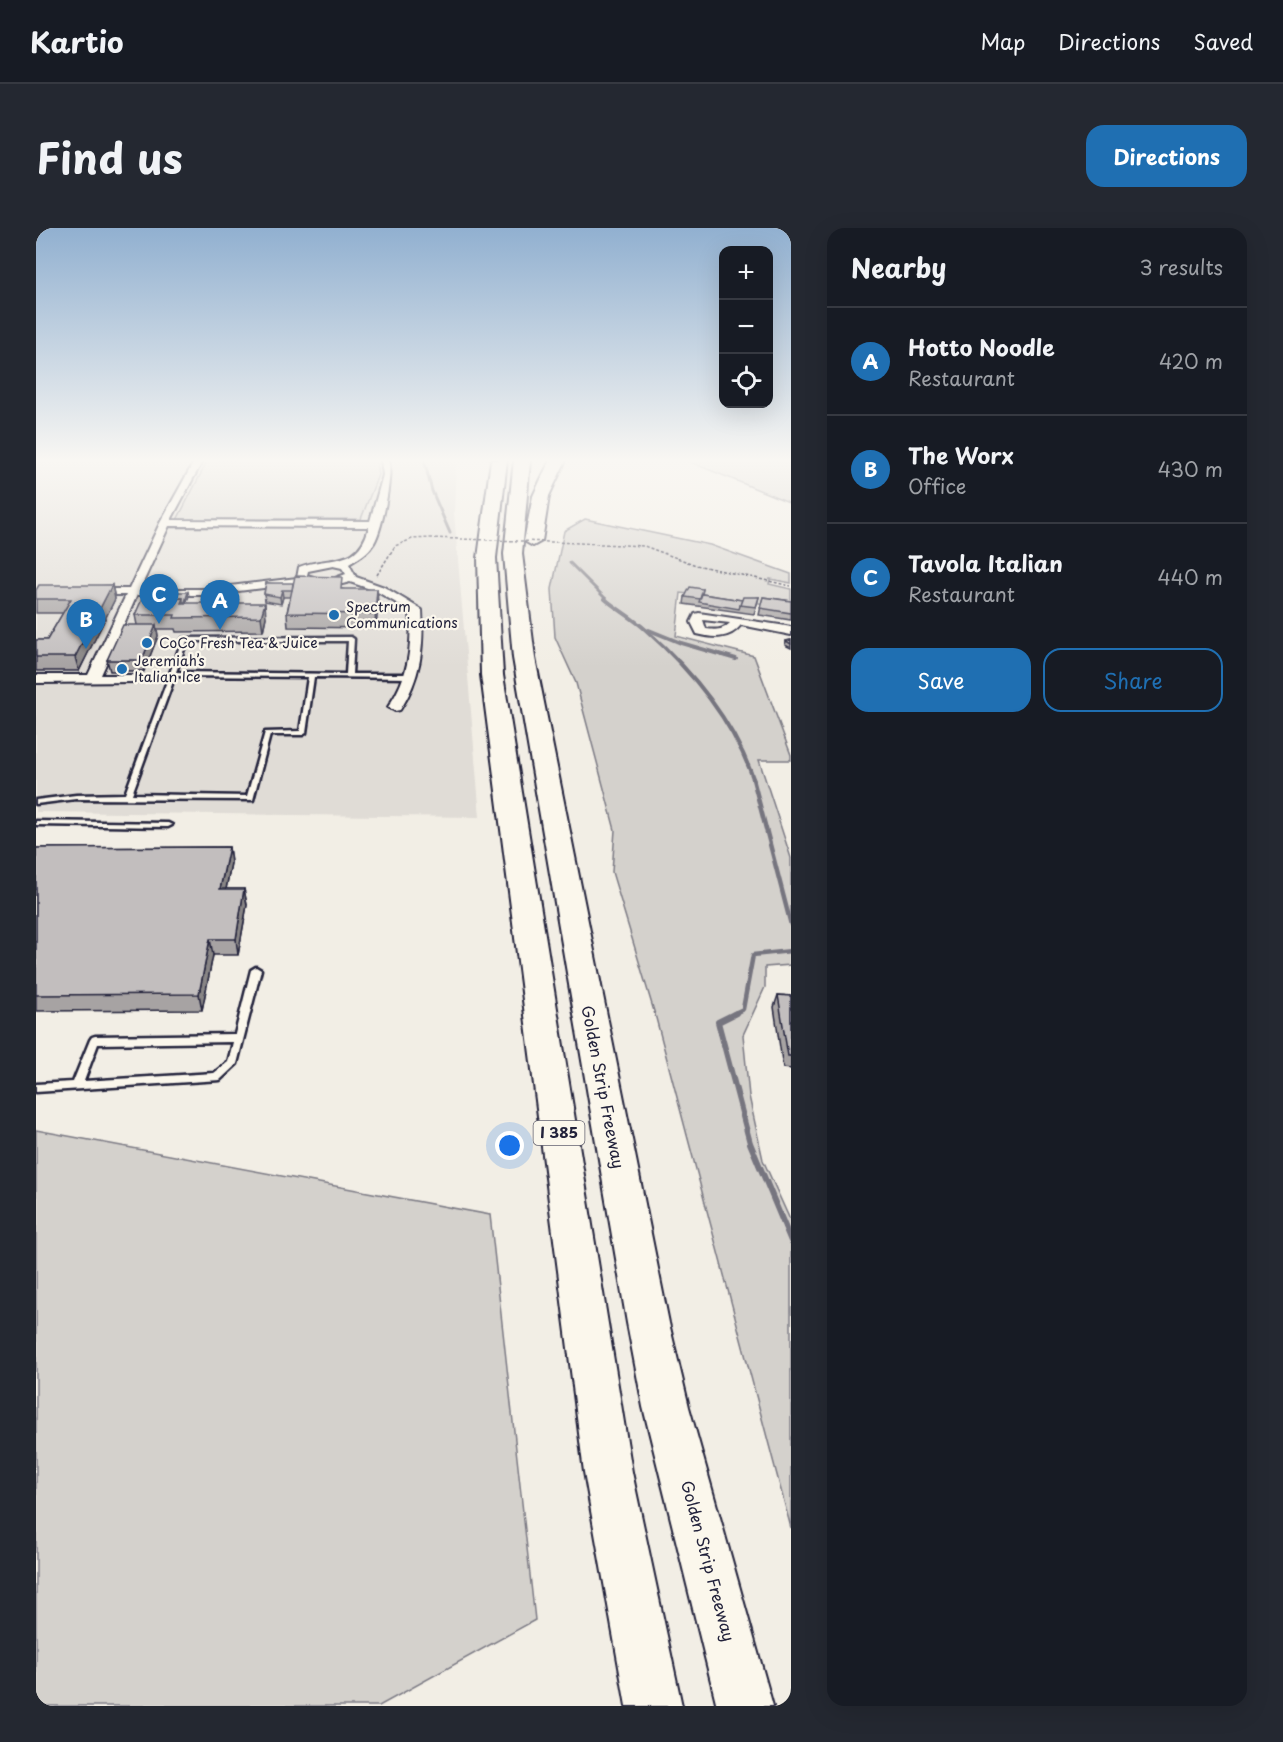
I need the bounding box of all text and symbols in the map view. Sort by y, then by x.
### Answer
text: Kartio [30,20,124,63]
text: Map [980,25,1025,57]
text: Directions [1058,25,1160,57]
text: Saved [1193,25,1253,57]
text: Find us [36,125,183,188]
button: Directions [1086,125,1247,187]
map controls [719,246,773,408]
button: + [719,246,773,300]
text: Nearby [851,248,946,287]
text: 3 results [1140,252,1223,282]
button: − [719,300,773,354]
text: Hotto Noodle [908,330,1055,363]
text: A [863,346,878,376]
text: 420 m [1159,346,1223,376]
button: locate [719,354,773,408]
text: Restaurant [908,363,1015,393]
text: The Worx [908,438,1013,471]
text: B [864,454,877,484]
text: 430 m [1158,454,1223,484]
text: Office [908,471,966,501]
text: Tavola Italian [908,546,1063,579]
text: C [863,562,878,592]
text: 440 m [1158,562,1223,592]
pin: C [140,574,178,624]
text: Restaurant [908,579,1015,609]
pin: A [200,580,240,630]
place label: Spectrum Communications [346,596,458,633]
pin: B [67,600,106,649]
marker: Spectrum Communications [327,608,341,622]
place label: CoCo Fresh Tea & Juice [159,632,318,653]
marker: CoCo Fresh Tea & Juice [140,636,154,650]
button: Save [851,648,1031,712]
button: Share [1043,648,1223,712]
place label: Jeremiah’s Italian Ice [134,650,205,687]
marker: Jeremiah’s Italian Ice [115,662,129,676]
street label: Golden Strip Freeway [576,1003,632,1170]
road number: I 385 [534,1121,584,1145]
your location [495,1131,524,1160]
street label: Golden Strip Freeway [676,1478,742,1644]

